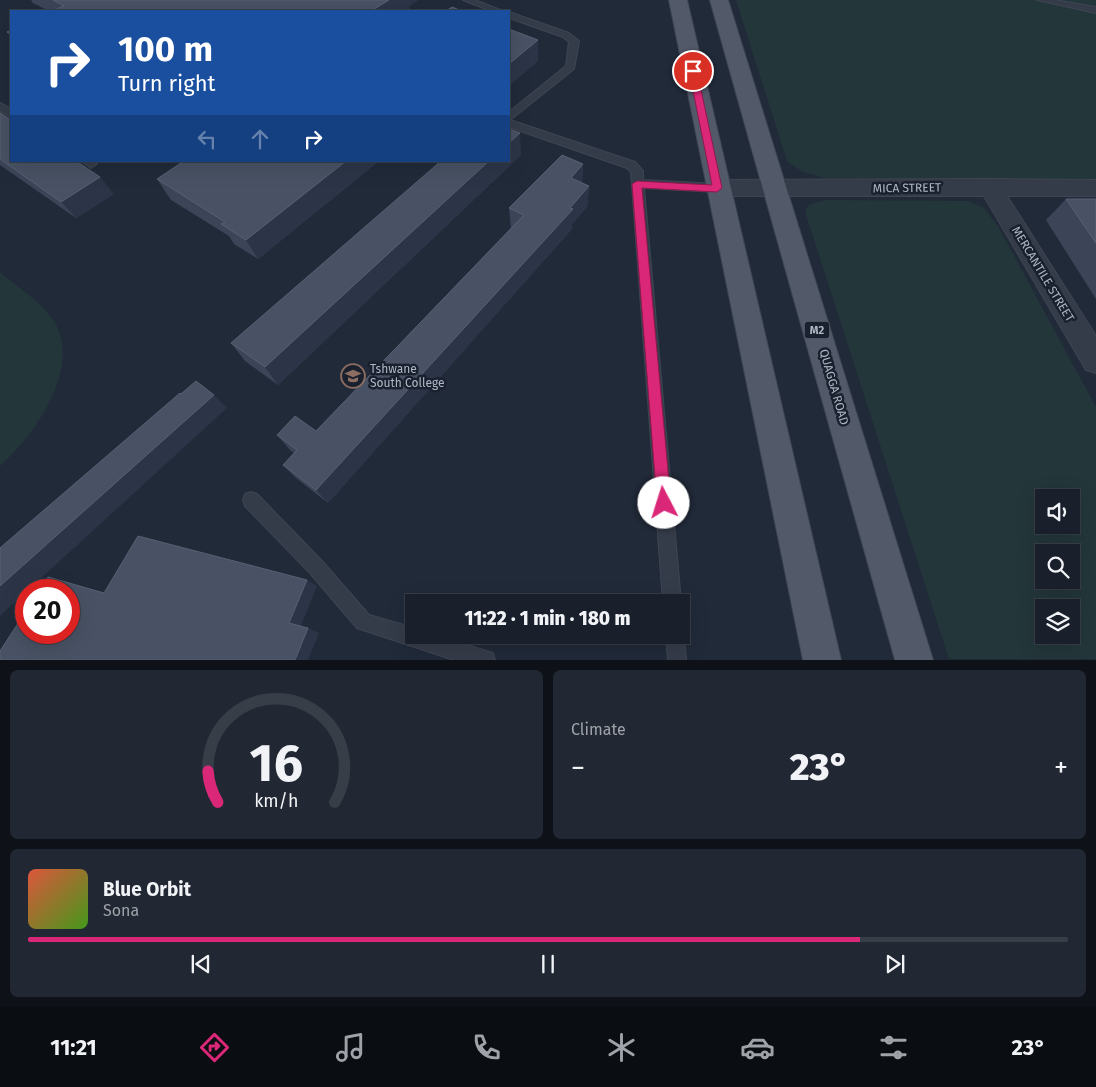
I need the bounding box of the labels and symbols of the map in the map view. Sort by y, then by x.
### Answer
pin [672,50,714,92]
street label: MICA STREET [873,180,942,196]
street label: MERCANTILE STREET [1009,224,1077,325]
road number: M2 [804,322,830,338]
street label: QUAGGA ROAD [817,348,852,427]
place label: Tshwane South College [370,362,445,390]
school or university icon: Tshwane South College [340,363,366,389]
position arrow [637,476,689,528]
speed limit sign: 20 [15,579,80,644]

